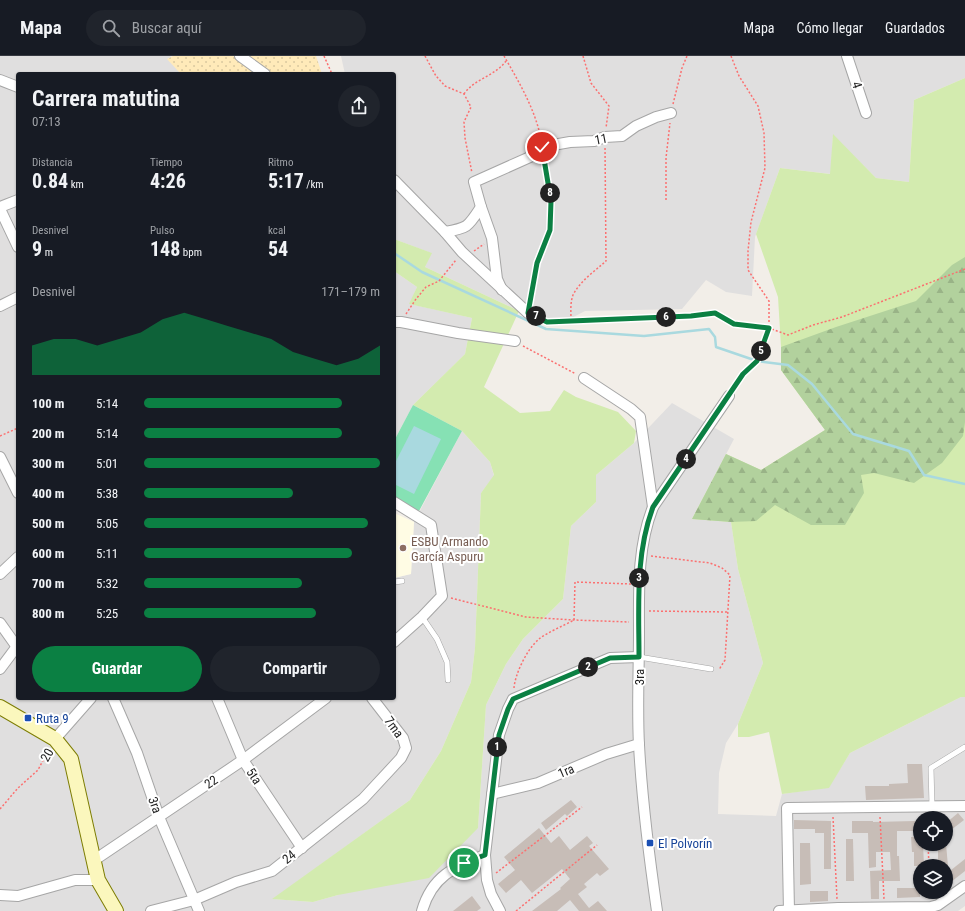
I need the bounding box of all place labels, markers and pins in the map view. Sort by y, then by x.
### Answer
pin [525,130,559,164]
pin: 8 [540,183,560,203]
pin: 7 [526,306,546,326]
pin: 6 [656,307,676,327]
pin: 5 [751,341,771,361]
pin: 4 [676,449,696,469]
place label: ESBU Armando García Aspuru [411,534,488,564]
marker: ESBU Armando García Aspuru [398,543,408,553]
pin: 3 [629,568,649,588]
pin: 2 [578,657,598,677]
place label: Ruta 9 [36,711,69,726]
marker: Ruta 9 [23,713,33,723]
pin: 1 [487,737,507,757]
place label: El Polvorín [658,836,712,851]
marker: El Polvorín [645,838,655,848]
pin [447,846,481,880]

